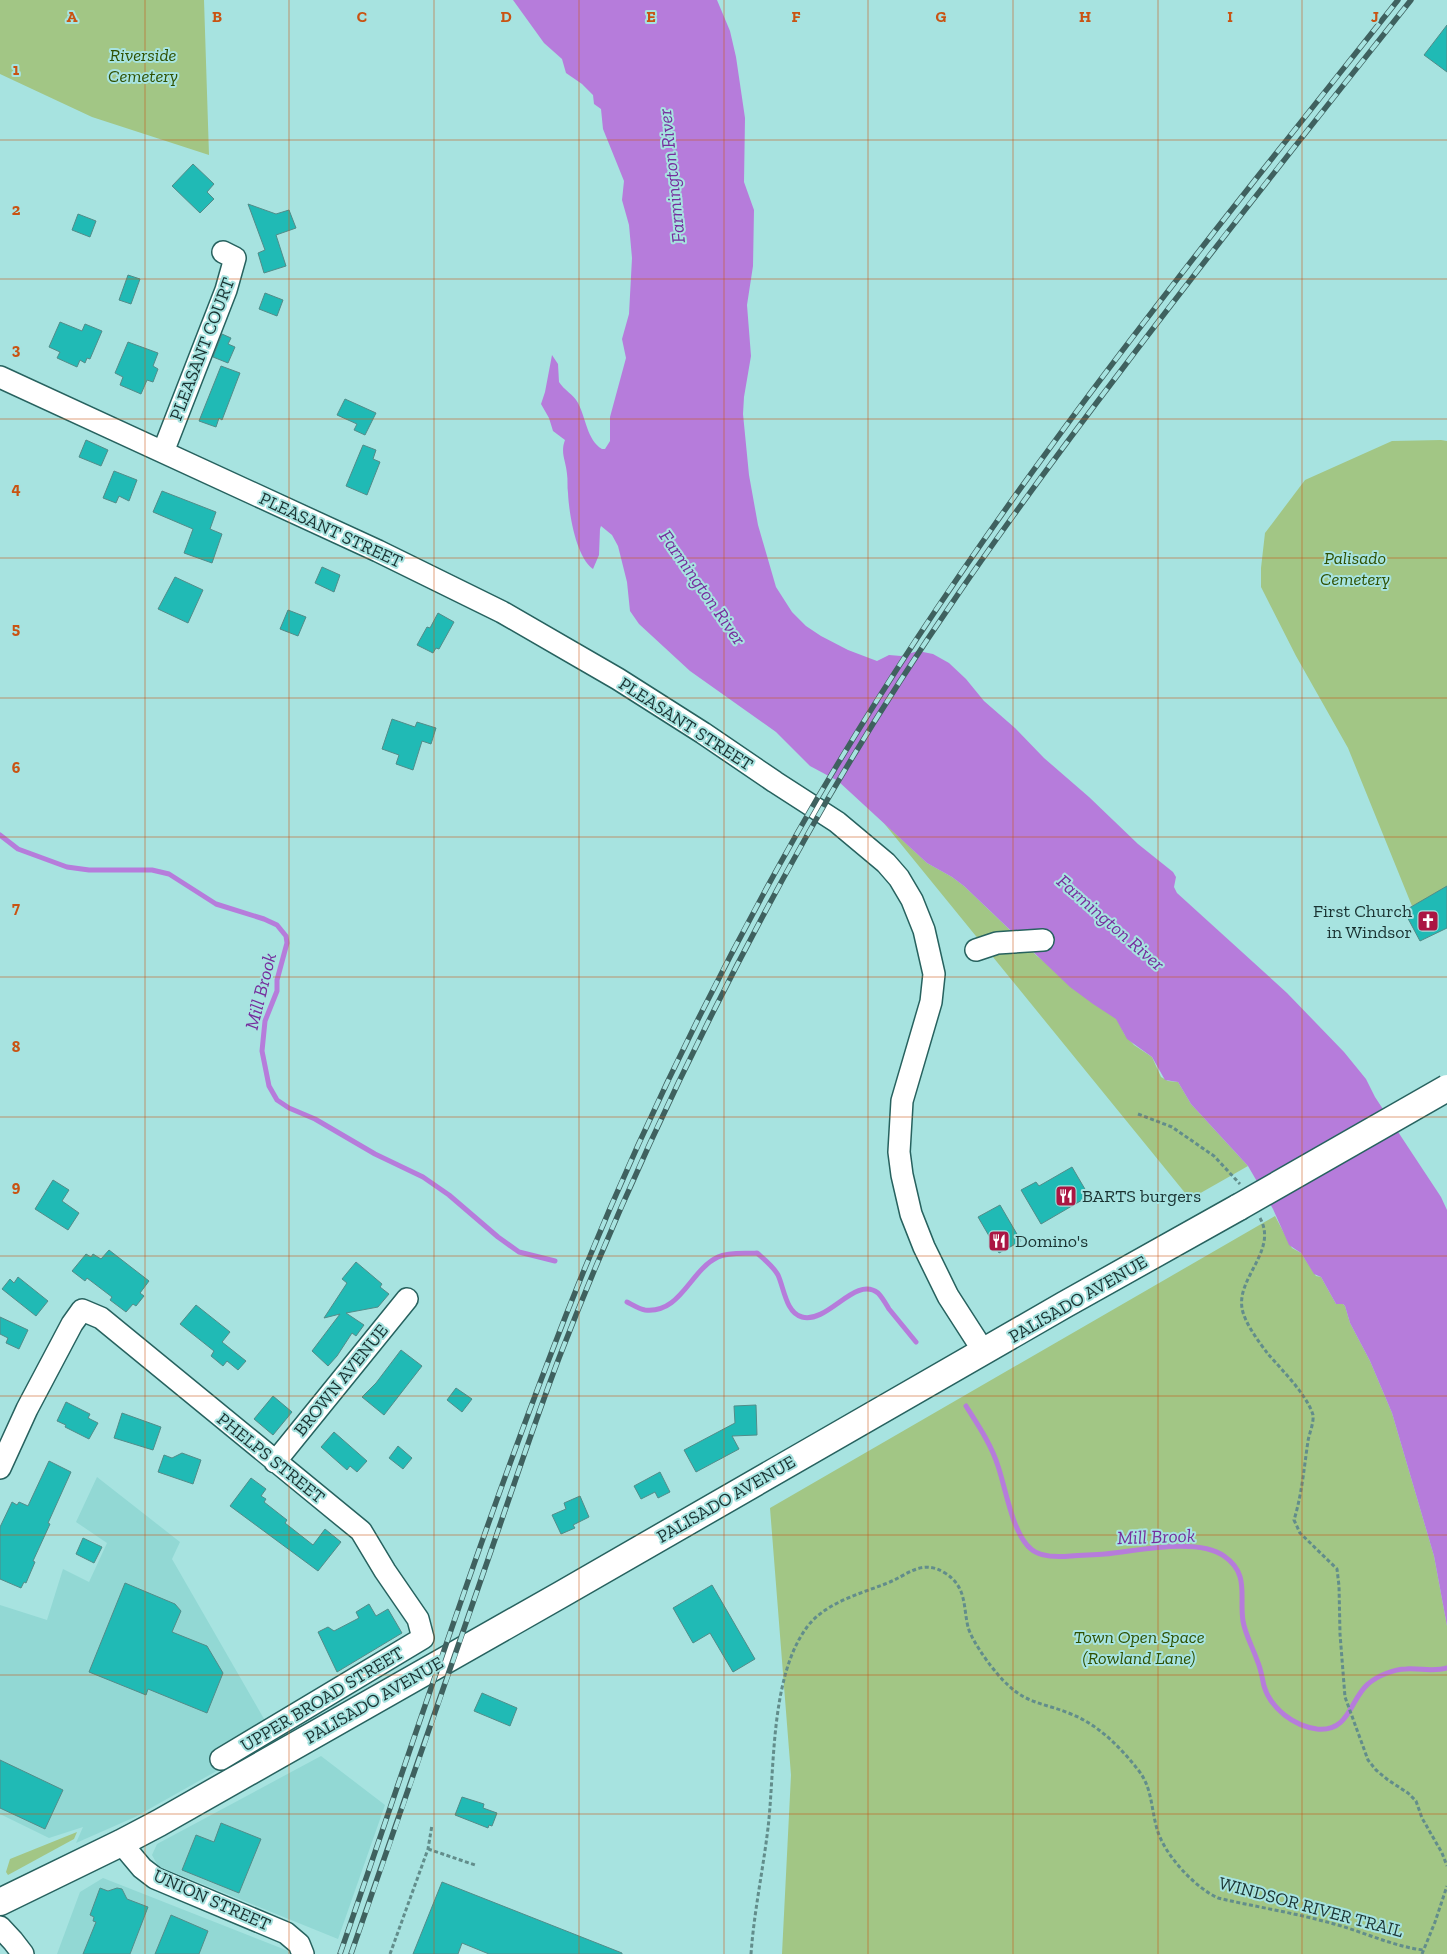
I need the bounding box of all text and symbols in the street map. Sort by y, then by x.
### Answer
text: A [67,7,78,26]
text: B [212,7,222,26]
text: C [357,7,367,26]
text: D [500,7,512,26]
text: E [646,7,656,26]
text: F [791,7,801,26]
text: G [936,7,947,26]
text: H [1079,7,1091,26]
text: I [1227,7,1233,26]
text: J [1371,7,1379,26]
park label: Riverside Cemetery [108,44,178,87]
text: 1 [13,60,20,79]
water label: Farmington River [653,107,690,244]
text: 2 [12,200,21,219]
street label: PLEASANT COURT [165,275,239,423]
text: 3 [12,340,21,359]
text: 4 [11,479,21,498]
street label: PLEASANT STREET [256,487,406,573]
water label: Farmington River [654,525,751,650]
park label: Palisado Cemetery [1320,547,1390,590]
text: 5 [12,619,20,638]
street label: PLEASANT STREET [615,672,757,776]
text: 6 [12,758,21,777]
water label: Farmington River [1052,869,1170,976]
text: 7 [12,898,20,917]
place label: First Church in Windsor [1313,900,1412,943]
church icon: First Church in Windsor [1416,909,1440,933]
water label: Mill Brook [240,950,281,1032]
text: 8 [12,1037,21,1056]
text: 9 [12,1177,21,1196]
restaurant icon: BARTS burgers [1054,1184,1078,1208]
place label: BARTS burgers [1082,1185,1201,1207]
restaurant icon: Domino's [987,1229,1011,1253]
place label: Domino's [1015,1230,1088,1252]
street label: PALISADO AVENUE [1005,1250,1151,1348]
street label: BROWN AVENUE [289,1320,393,1440]
street label: PHELPS STREET [213,1408,329,1508]
street label: PALISADO AVENUE [653,1450,799,1548]
water label: Mill Brook [1116,1524,1196,1549]
park label: Town Open Space (Rowland Lane) [1073,1626,1205,1669]
street label: UPPER BROAD STREET [237,1642,407,1756]
street label: PALISADO AVENUE [301,1651,447,1749]
street label: UNION STREET [150,1864,274,1936]
street label: WINDSOR RIVER TRAIL [1216,1872,1406,1942]

